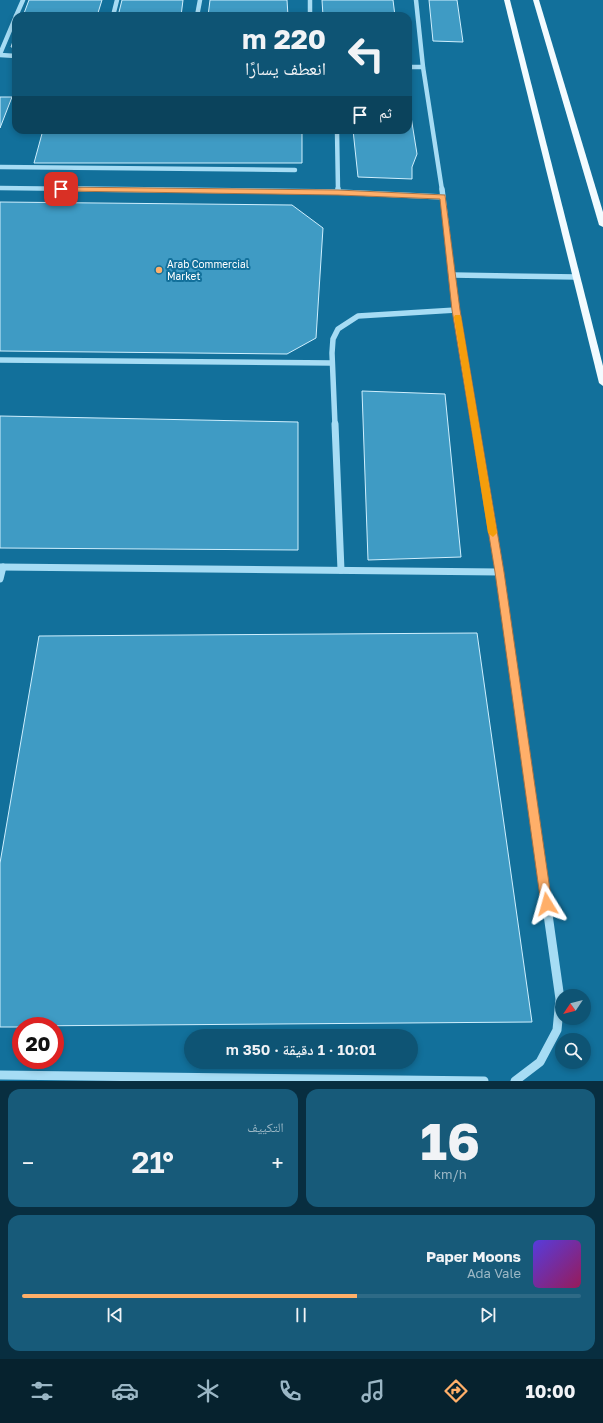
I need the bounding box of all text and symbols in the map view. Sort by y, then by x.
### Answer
text: 220 m [242,22,326,55]
icon: left [340,28,392,80]
text: انعطف يسارًا [245,57,326,79]
text: ثم [379,103,392,121]
icon: arrive [349,104,371,126]
pin [44,172,78,206]
icon: arrive [50,178,72,200]
place label: Arab Commercial Market [167,258,249,282]
marker: Arab Commercial Market [154,265,164,275]
position arrow [526,883,568,925]
north arrow [555,989,591,1025]
map controls [555,989,591,1069]
speed limit sign: 20 [12,1017,64,1069]
button: search [555,1033,591,1069]
text: 10:01 · 1 دقيقة · 350 m [226,1040,376,1058]
text: 16 [420,1109,480,1171]
text: التكييف [247,1119,284,1135]
text: 21° [131,1144,174,1180]
text: − [22,1149,34,1176]
text: + [271,1149,283,1176]
text: km/h [434,1166,467,1182]
text: Paper Moons [426,1247,521,1265]
text: Ada Vale [467,1265,521,1281]
icon: previous [104,1304,126,1326]
icon: pause [290,1304,312,1326]
icon: next [477,1304,499,1326]
icon: filters [28,1377,56,1405]
icon: car [111,1377,139,1405]
icon: climate [194,1377,222,1405]
icon: phone [276,1377,304,1405]
icon: music [359,1377,387,1405]
icon: directions [442,1377,470,1405]
text: 10:00 [525,1380,576,1402]

